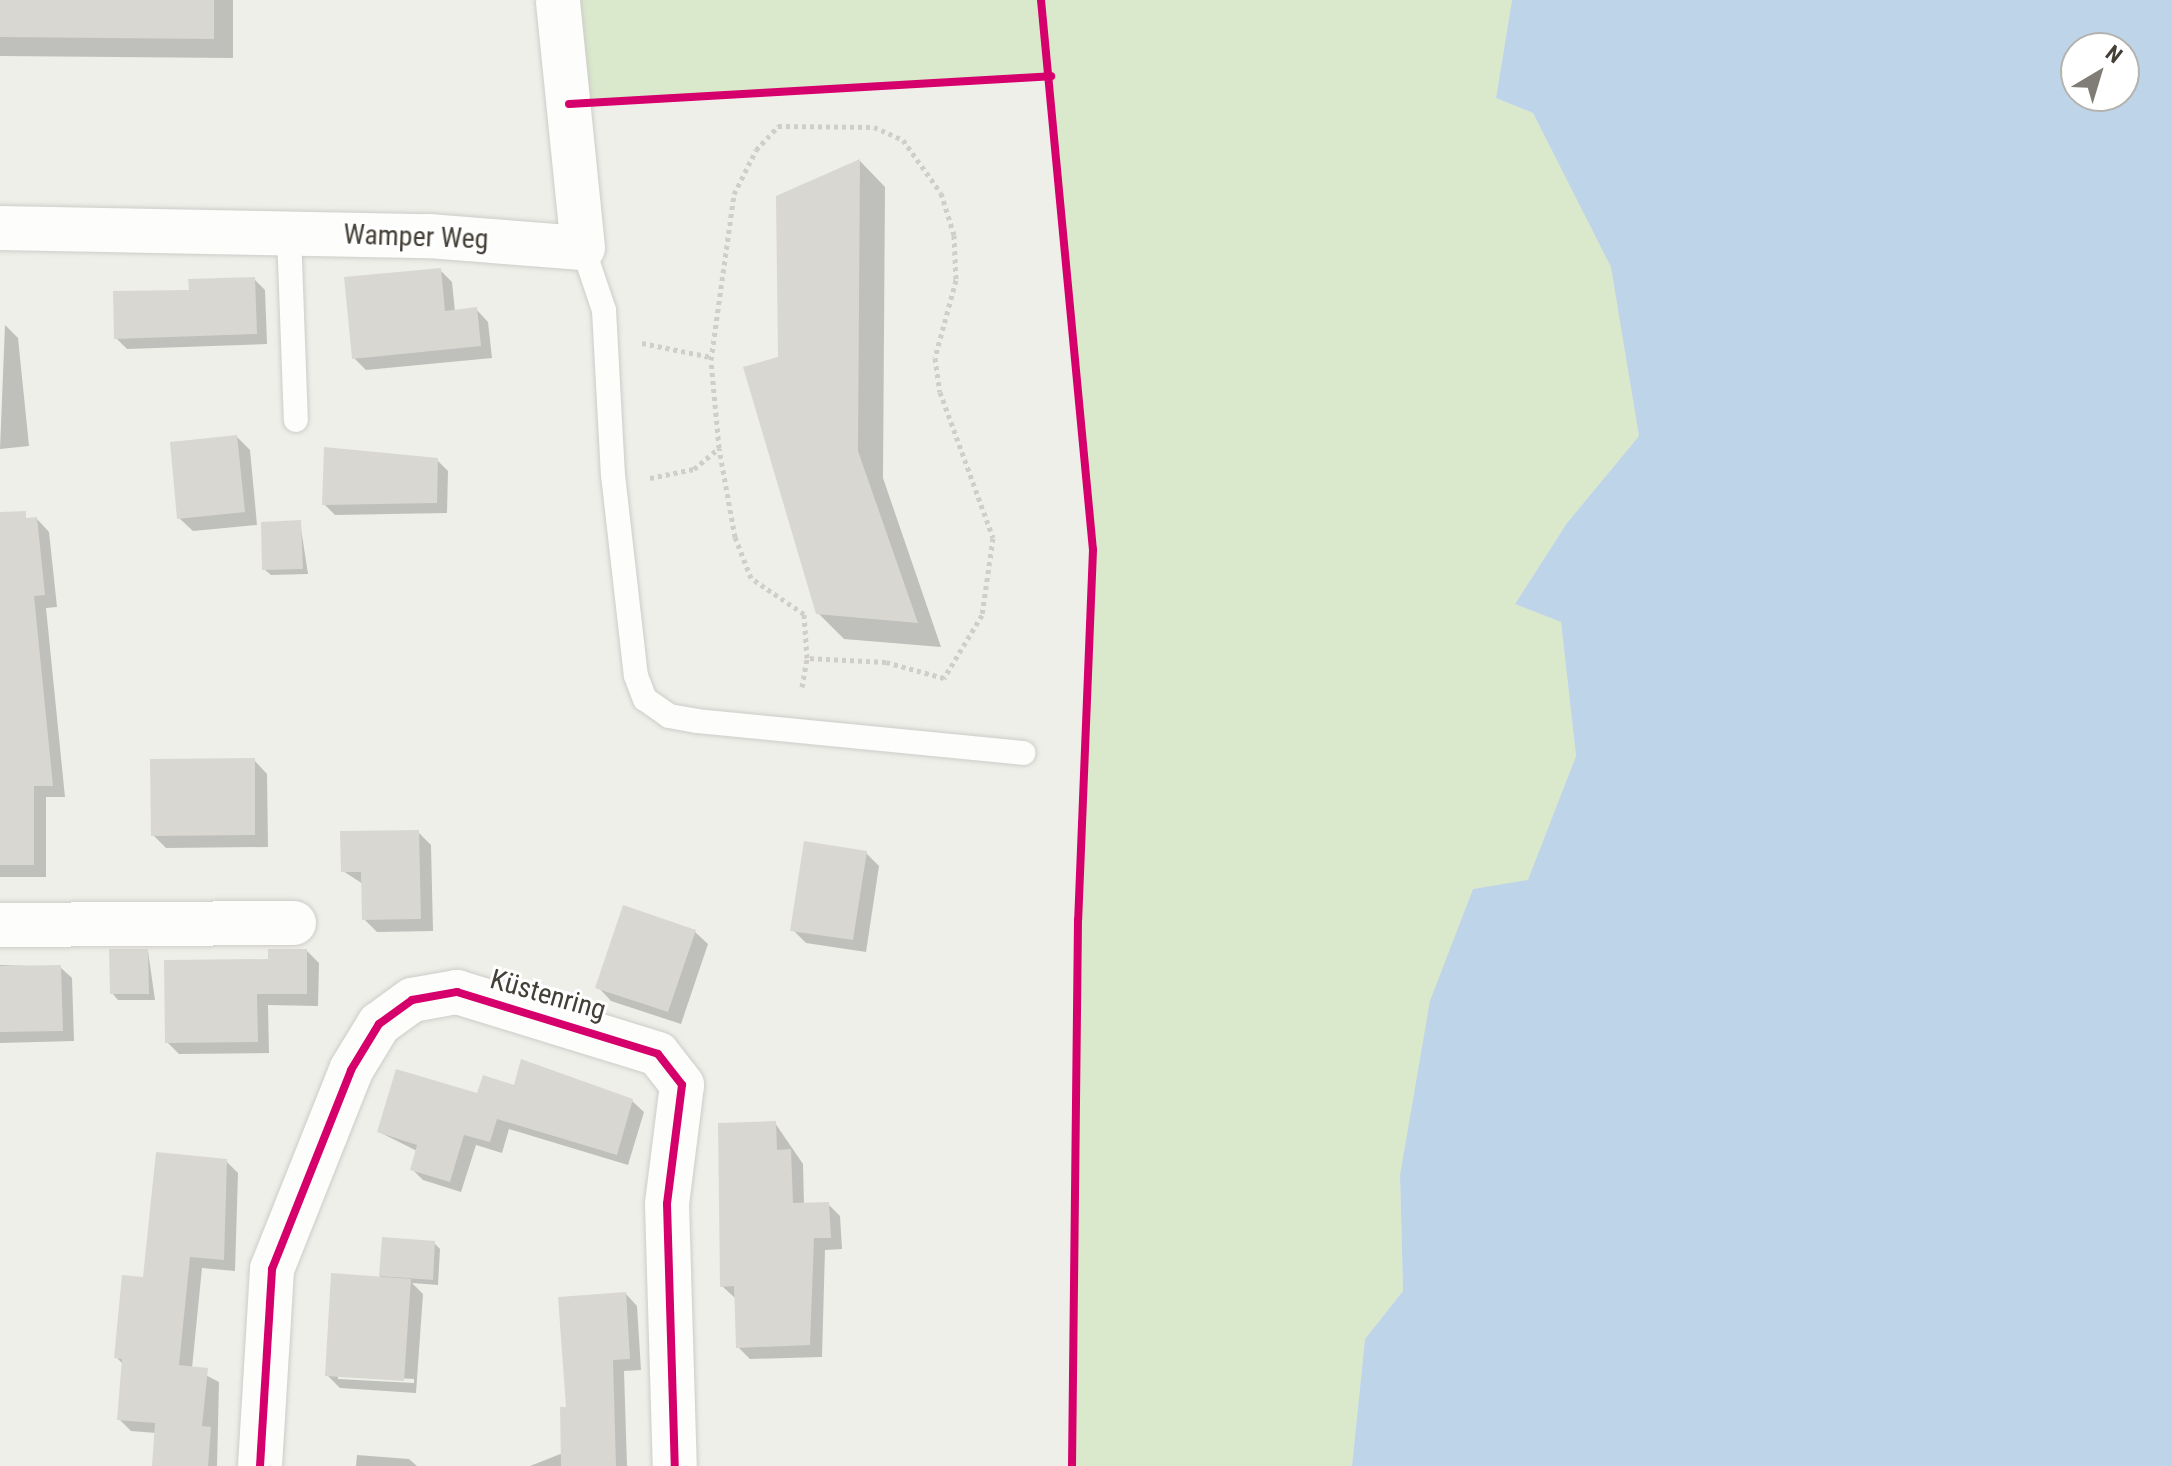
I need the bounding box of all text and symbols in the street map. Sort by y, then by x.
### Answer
north arrow [2060,32,2140,112]
text: N [2101,40,2127,68]
street label: Wamper Weg [343,218,489,256]
street label: Küstenring [486,963,610,1027]

